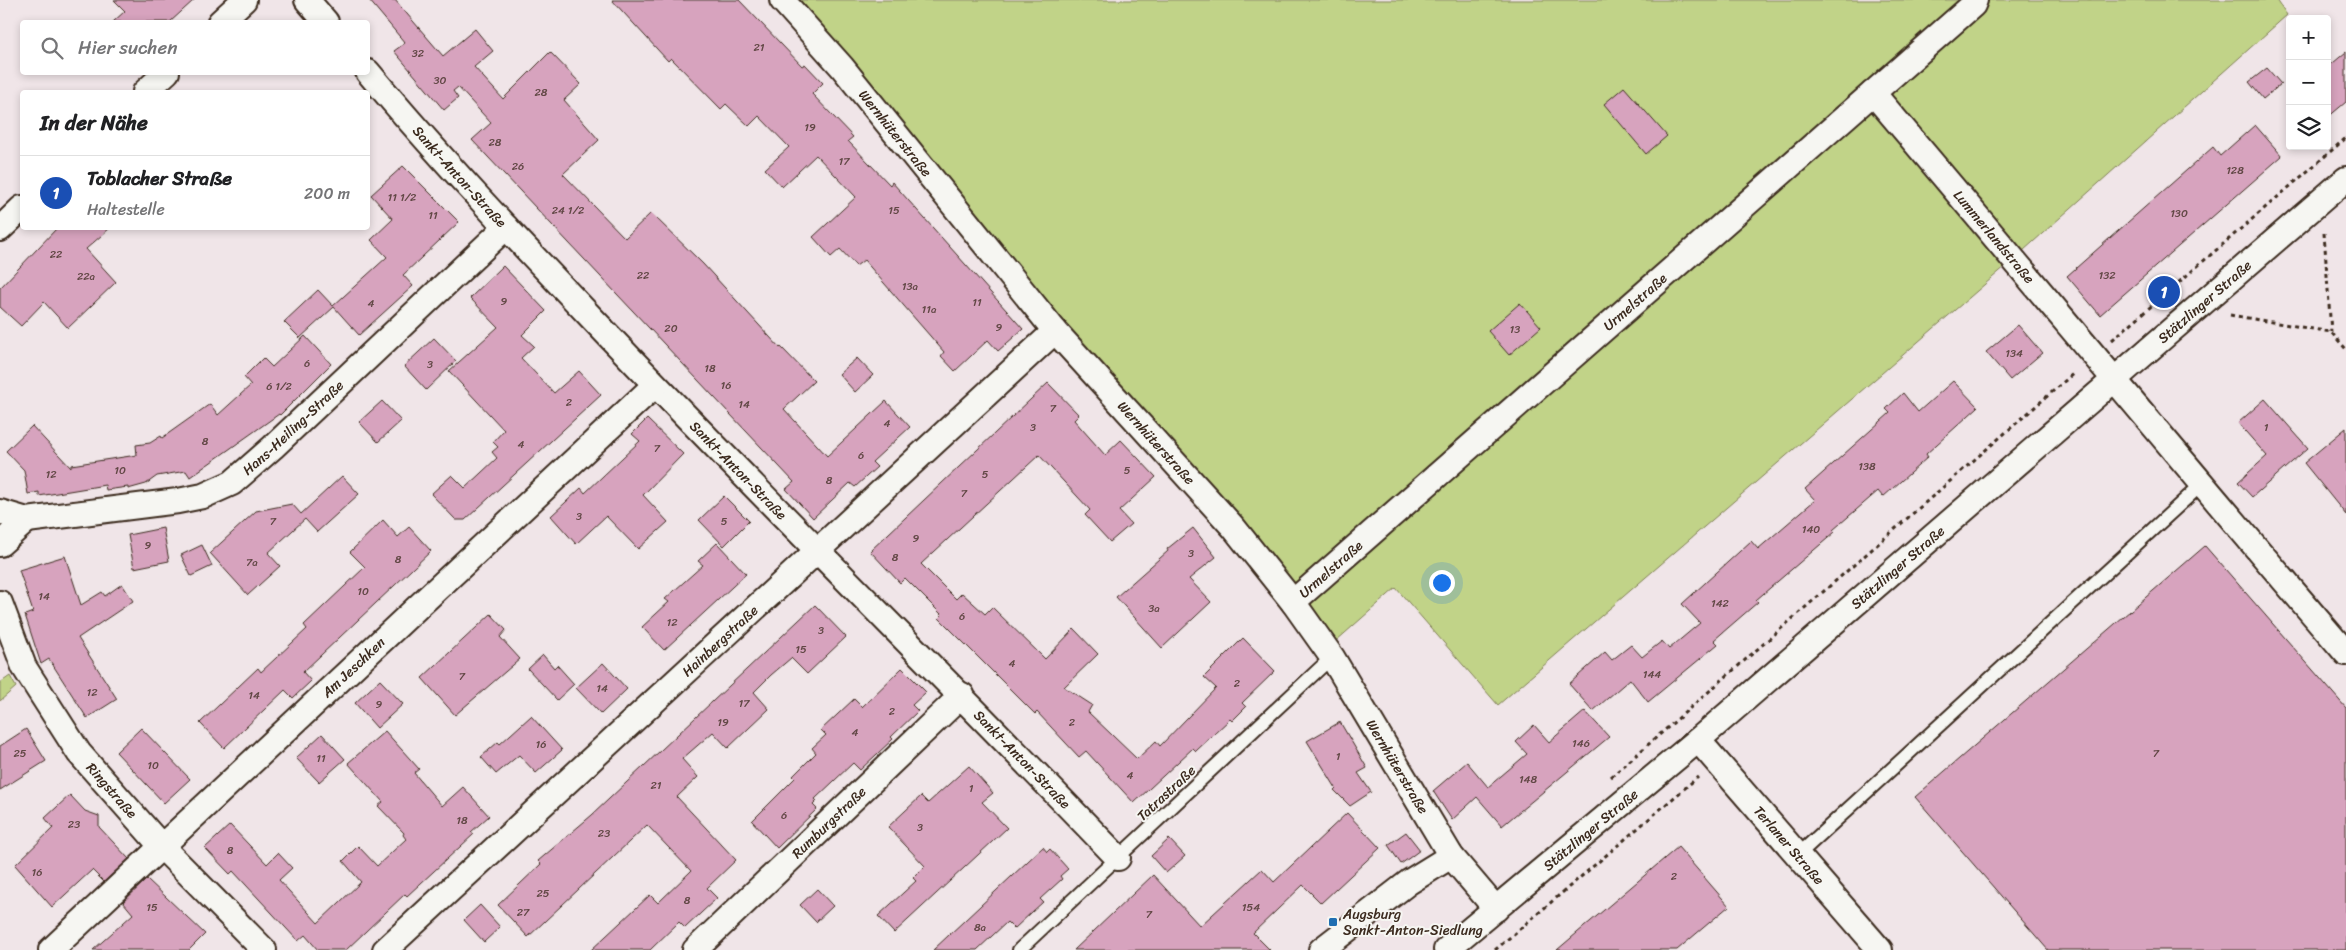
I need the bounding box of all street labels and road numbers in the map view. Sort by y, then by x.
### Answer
street label: Wernhüterstraße [852,84,938,183]
street label: Sankt-Anton-Straße [406,120,513,234]
street label: Lummerlandstraße [1947,184,2041,290]
street label: Stätzlinger Straße [2152,254,2258,350]
street label: Urmelstraße [1597,267,1673,338]
street label: Hans-Heiling-Straße [237,374,350,482]
street label: Wernhüterstraße [1111,395,1201,491]
street label: Sankt-Anton-Straße [683,415,793,526]
street label: Stätzlinger Straße [1845,519,1951,616]
street label: Urmelstraße [1293,534,1369,605]
street label: Hainbergstraße [676,599,764,683]
street label: Am Jeschken [315,631,392,705]
street label: Sankt-Anton-Straße [967,704,1077,815]
street label: Wernhüterstraße [1359,715,1435,819]
street label: Ringstraße [80,757,143,824]
street label: Tatrastraße [1131,759,1202,828]
street label: Rumburgstraße [786,780,873,865]
street label: Stätzlinger Straße [1537,783,1644,878]
street label: Terlaner Straße [1747,800,1830,891]

